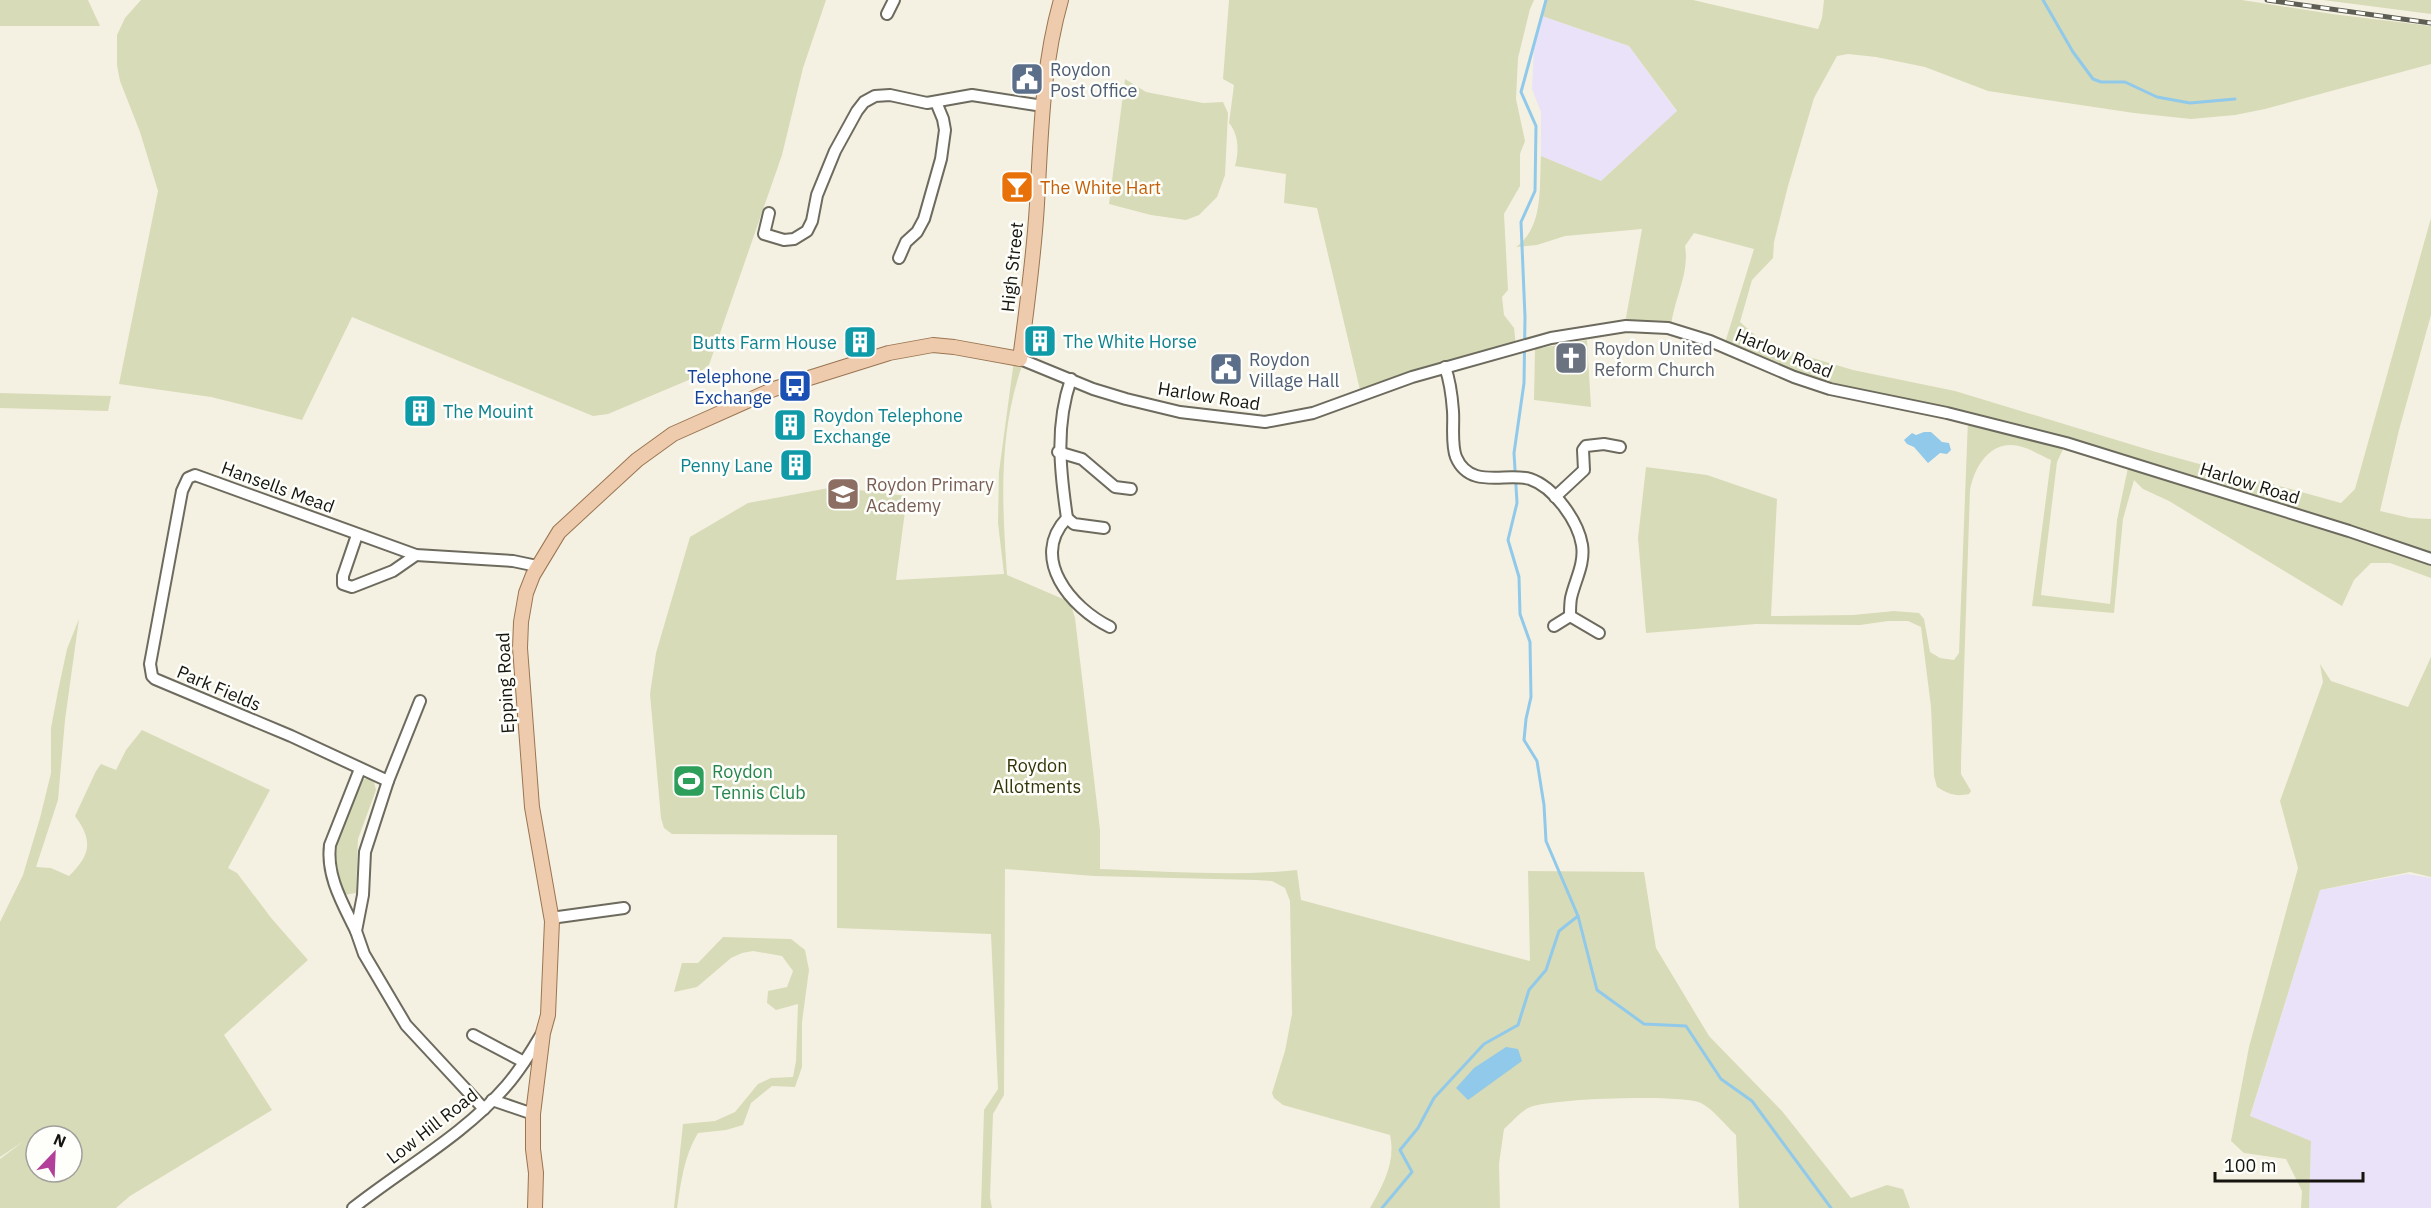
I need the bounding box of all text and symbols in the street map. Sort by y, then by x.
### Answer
place label: Roydon Post Office [1050,58,1138,102]
public building icon: Roydon Post Office [1009,61,1045,97]
bar icon: The White Hart [999,169,1035,205]
place label: The White Hart [1040,176,1161,199]
street label: High Street [996,221,1028,313]
building icon: The White Horse [1022,323,1058,359]
street label: Harlow Road [1732,323,1836,383]
building icon: Butts Farm House [842,324,878,360]
place label: The White Horse [1063,330,1197,353]
place label: Butts Farm House [692,331,837,354]
place label: Roydon United Reform Church [1594,337,1715,381]
church icon: Roydon United Reform Church [1553,340,1589,376]
place label: Roydon Village Hall [1249,348,1339,392]
public building icon: Roydon Village Hall [1208,351,1244,387]
place label: Telephone Exchange [687,365,772,409]
bus stop icon: Telephone Exchange [777,368,813,404]
street label: Harlow Road [1156,377,1262,415]
building icon: The Mouint [402,393,438,429]
place label: The Mouint [443,400,534,423]
place label: Roydon Telephone Exchange [813,404,963,448]
building icon: Roydon Telephone Exchange [772,407,808,443]
building icon: Penny Lane [778,447,814,483]
place label: Penny Lane [680,454,773,477]
street label: Hansells Mead [218,456,338,518]
street label: Harlow Road [2197,457,2303,509]
place label: Roydon Primary Academy [866,473,994,517]
school or university icon: Roydon Primary Academy [825,476,861,512]
street label: Epping Road [491,632,519,734]
street label: Park Fields [173,660,265,716]
park label: Roydon Allotments [993,754,1081,798]
place label: Roydon Tennis Club [712,760,806,804]
sports icon: Roydon Tennis Club [671,763,707,799]
street label: Low Hill Road [382,1083,482,1169]
north arrow [24,1124,84,1184]
text: N [51,1129,69,1152]
scale bar [2215,1145,2364,1183]
text: 100 m [2224,1154,2276,1177]

